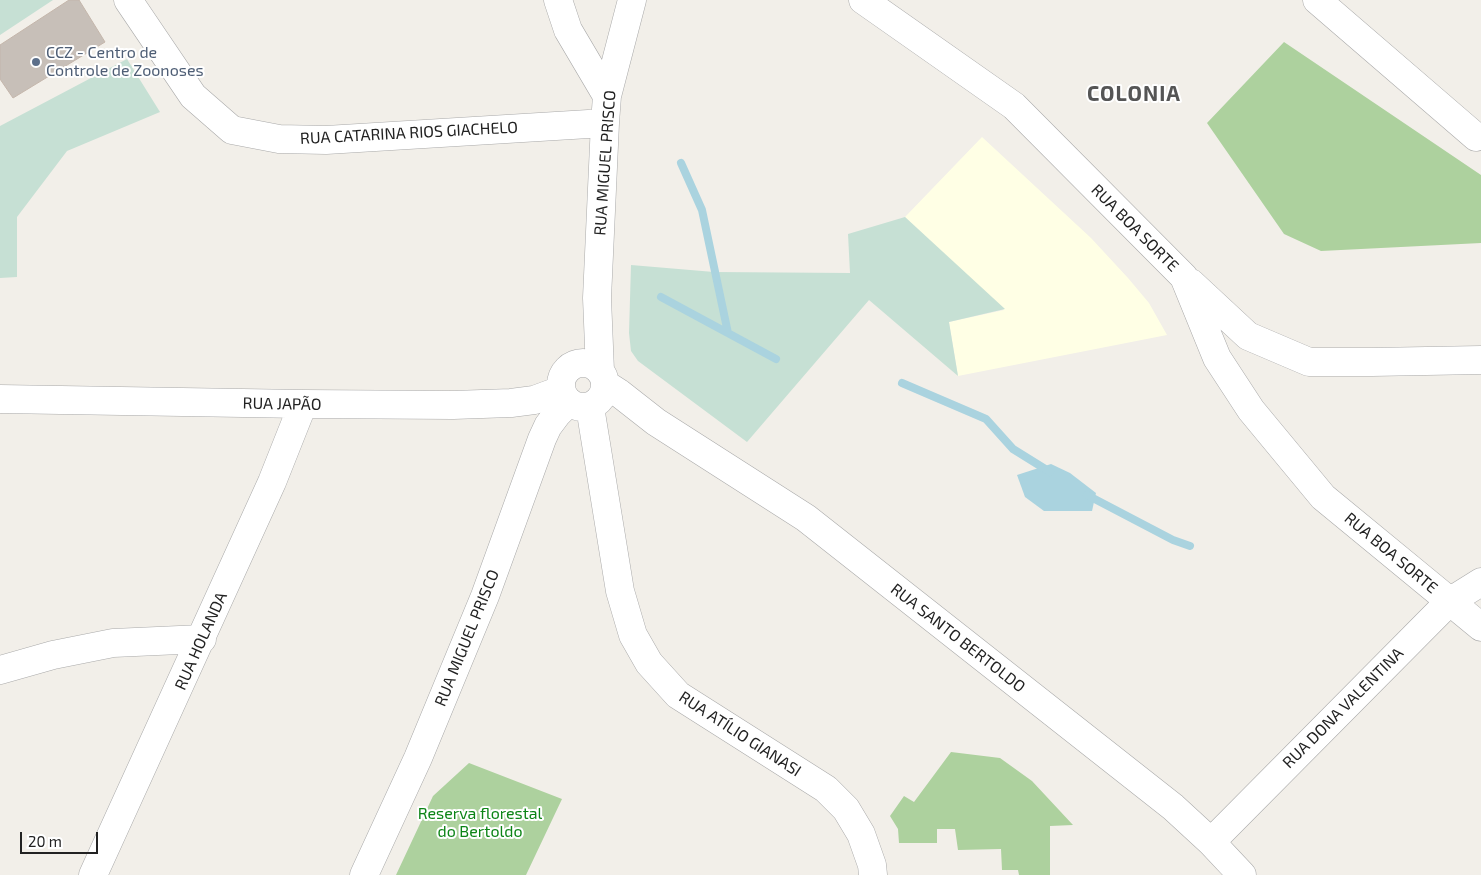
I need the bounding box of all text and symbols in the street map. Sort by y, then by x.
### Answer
place label: CCZ - Centro de Controle de Zoonoses [46,43,204,81]
marker: CCZ - Centro de Controle de Zoonoses [30,56,42,68]
district label: COLONIA [1086,81,1182,107]
street label: RUA MIGUEL PRISCO [590,90,620,236]
street label: RUA CATARINA RIOS GIACHELO [300,118,518,148]
street label: RUA BOA SORTE [1087,180,1183,276]
street label: RUA JAPÃO [242,394,322,414]
street label: RUA BOA SORTE [1341,508,1441,598]
street label: RUA MIGUEL PRISCO [431,567,503,709]
street label: RUA SANTO BERTOLDO [887,580,1029,696]
street label: RUA HOLANDA [171,589,231,693]
street label: RUA DONA VALENTINA [1279,644,1407,772]
street label: RUA ATÍLIO GIANASI [675,687,805,781]
park label: Reserva florestal do Bertoldo [418,804,542,842]
scale bar [22,822,100,854]
text: 20 m [28,832,62,850]

